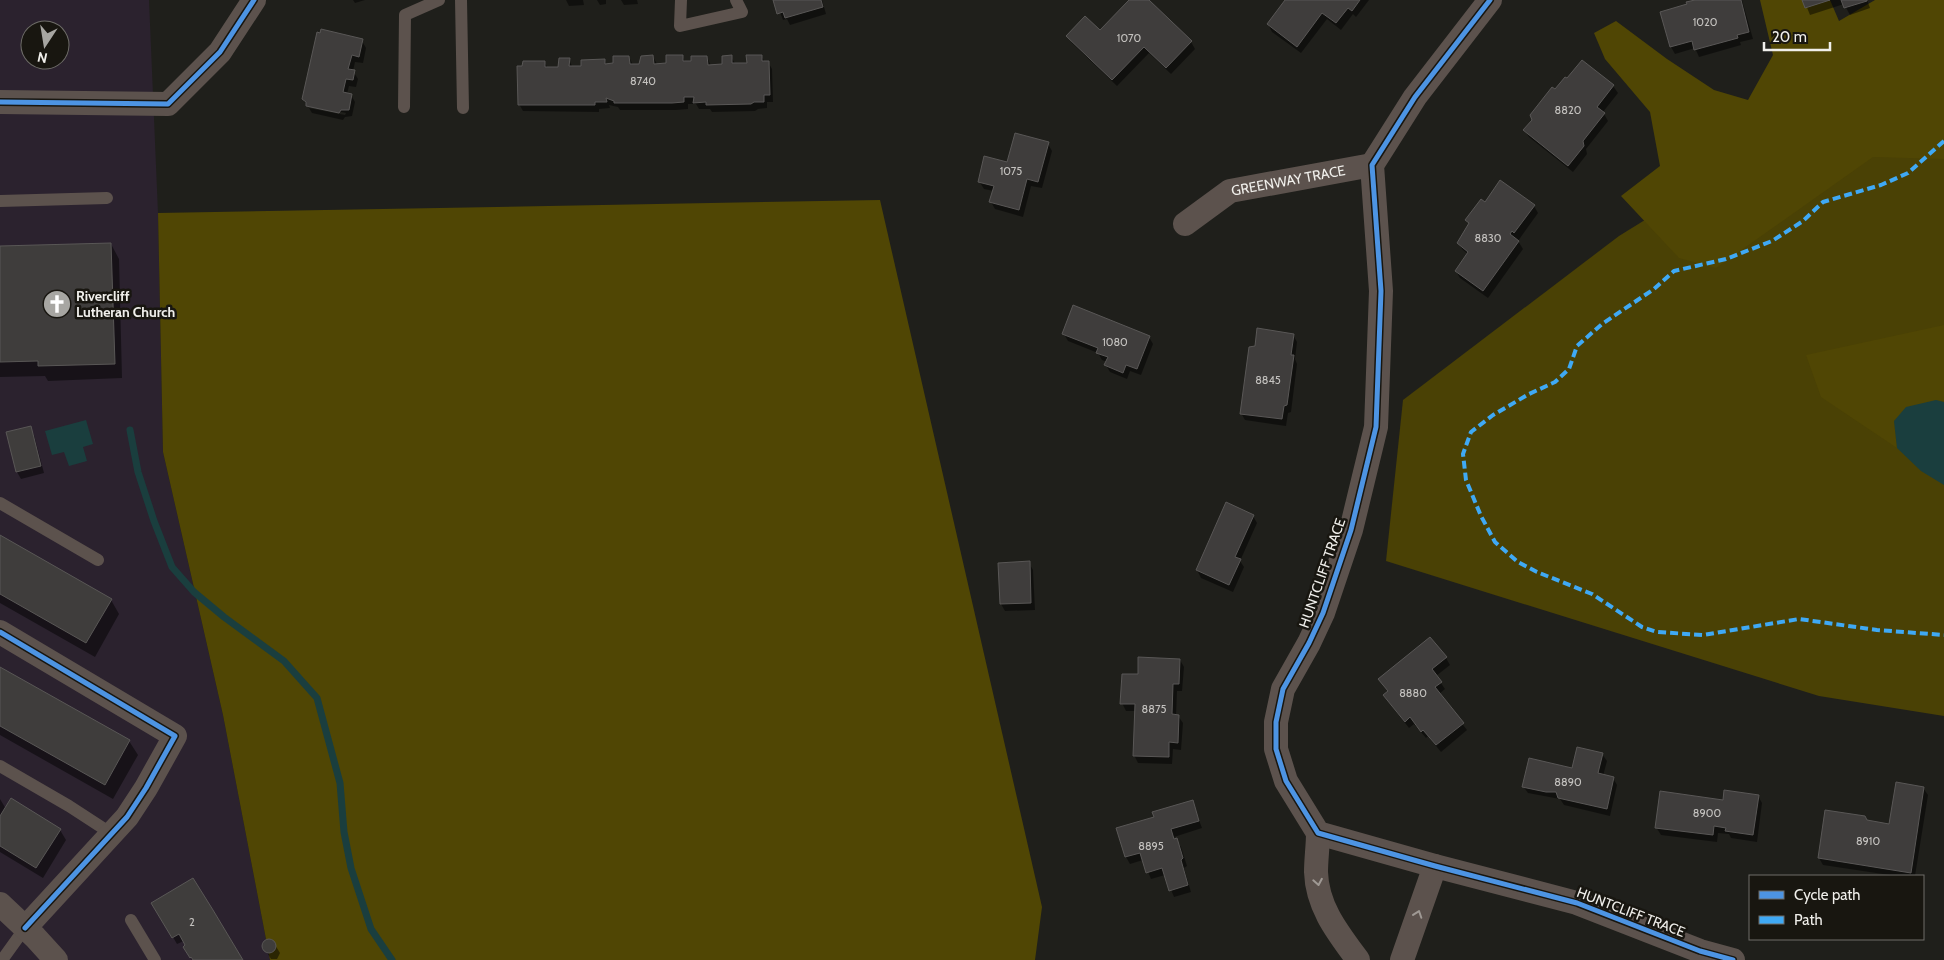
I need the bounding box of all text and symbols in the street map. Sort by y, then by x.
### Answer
house number: 1020 [1693,15,1718,29]
north arrow [20,20,70,70]
scale bar [1764,20,1830,52]
text: 20 m [1772,28,1807,46]
house number: 1070 [1117,31,1141,45]
text: N [36,48,49,68]
house number: 8740 [630,74,656,88]
house number: 8820 [1555,103,1582,117]
street label: GREENWAY TRACE [1230,161,1347,200]
house number: 1075 [1000,164,1022,178]
house number: 8830 [1475,231,1502,245]
place label: Rivercliff Lutheran Church [76,287,175,321]
church icon: Rivercliff Lutheran Church [42,289,72,319]
house number: 1080 [1102,335,1128,349]
house number: 8845 [1255,373,1281,387]
street label: HUNTCLIFF TRACE [1295,516,1349,630]
house number: 8880 [1399,686,1427,700]
house number: 8875 [1142,702,1166,716]
house number: 8890 [1554,775,1582,789]
house number: 8900 [1693,806,1721,820]
house number: 8910 [1856,834,1880,848]
house number: 8895 [1138,839,1164,853]
legend [1749,875,1924,940]
one-way arrow [1312,877,1322,886]
street label: HUNTCLIFF TRACE [1574,883,1688,941]
text: Cycle path [1794,886,1860,904]
one-way arrow [1412,910,1422,919]
text: Path [1794,911,1823,929]
house number: 2 [189,915,195,929]

